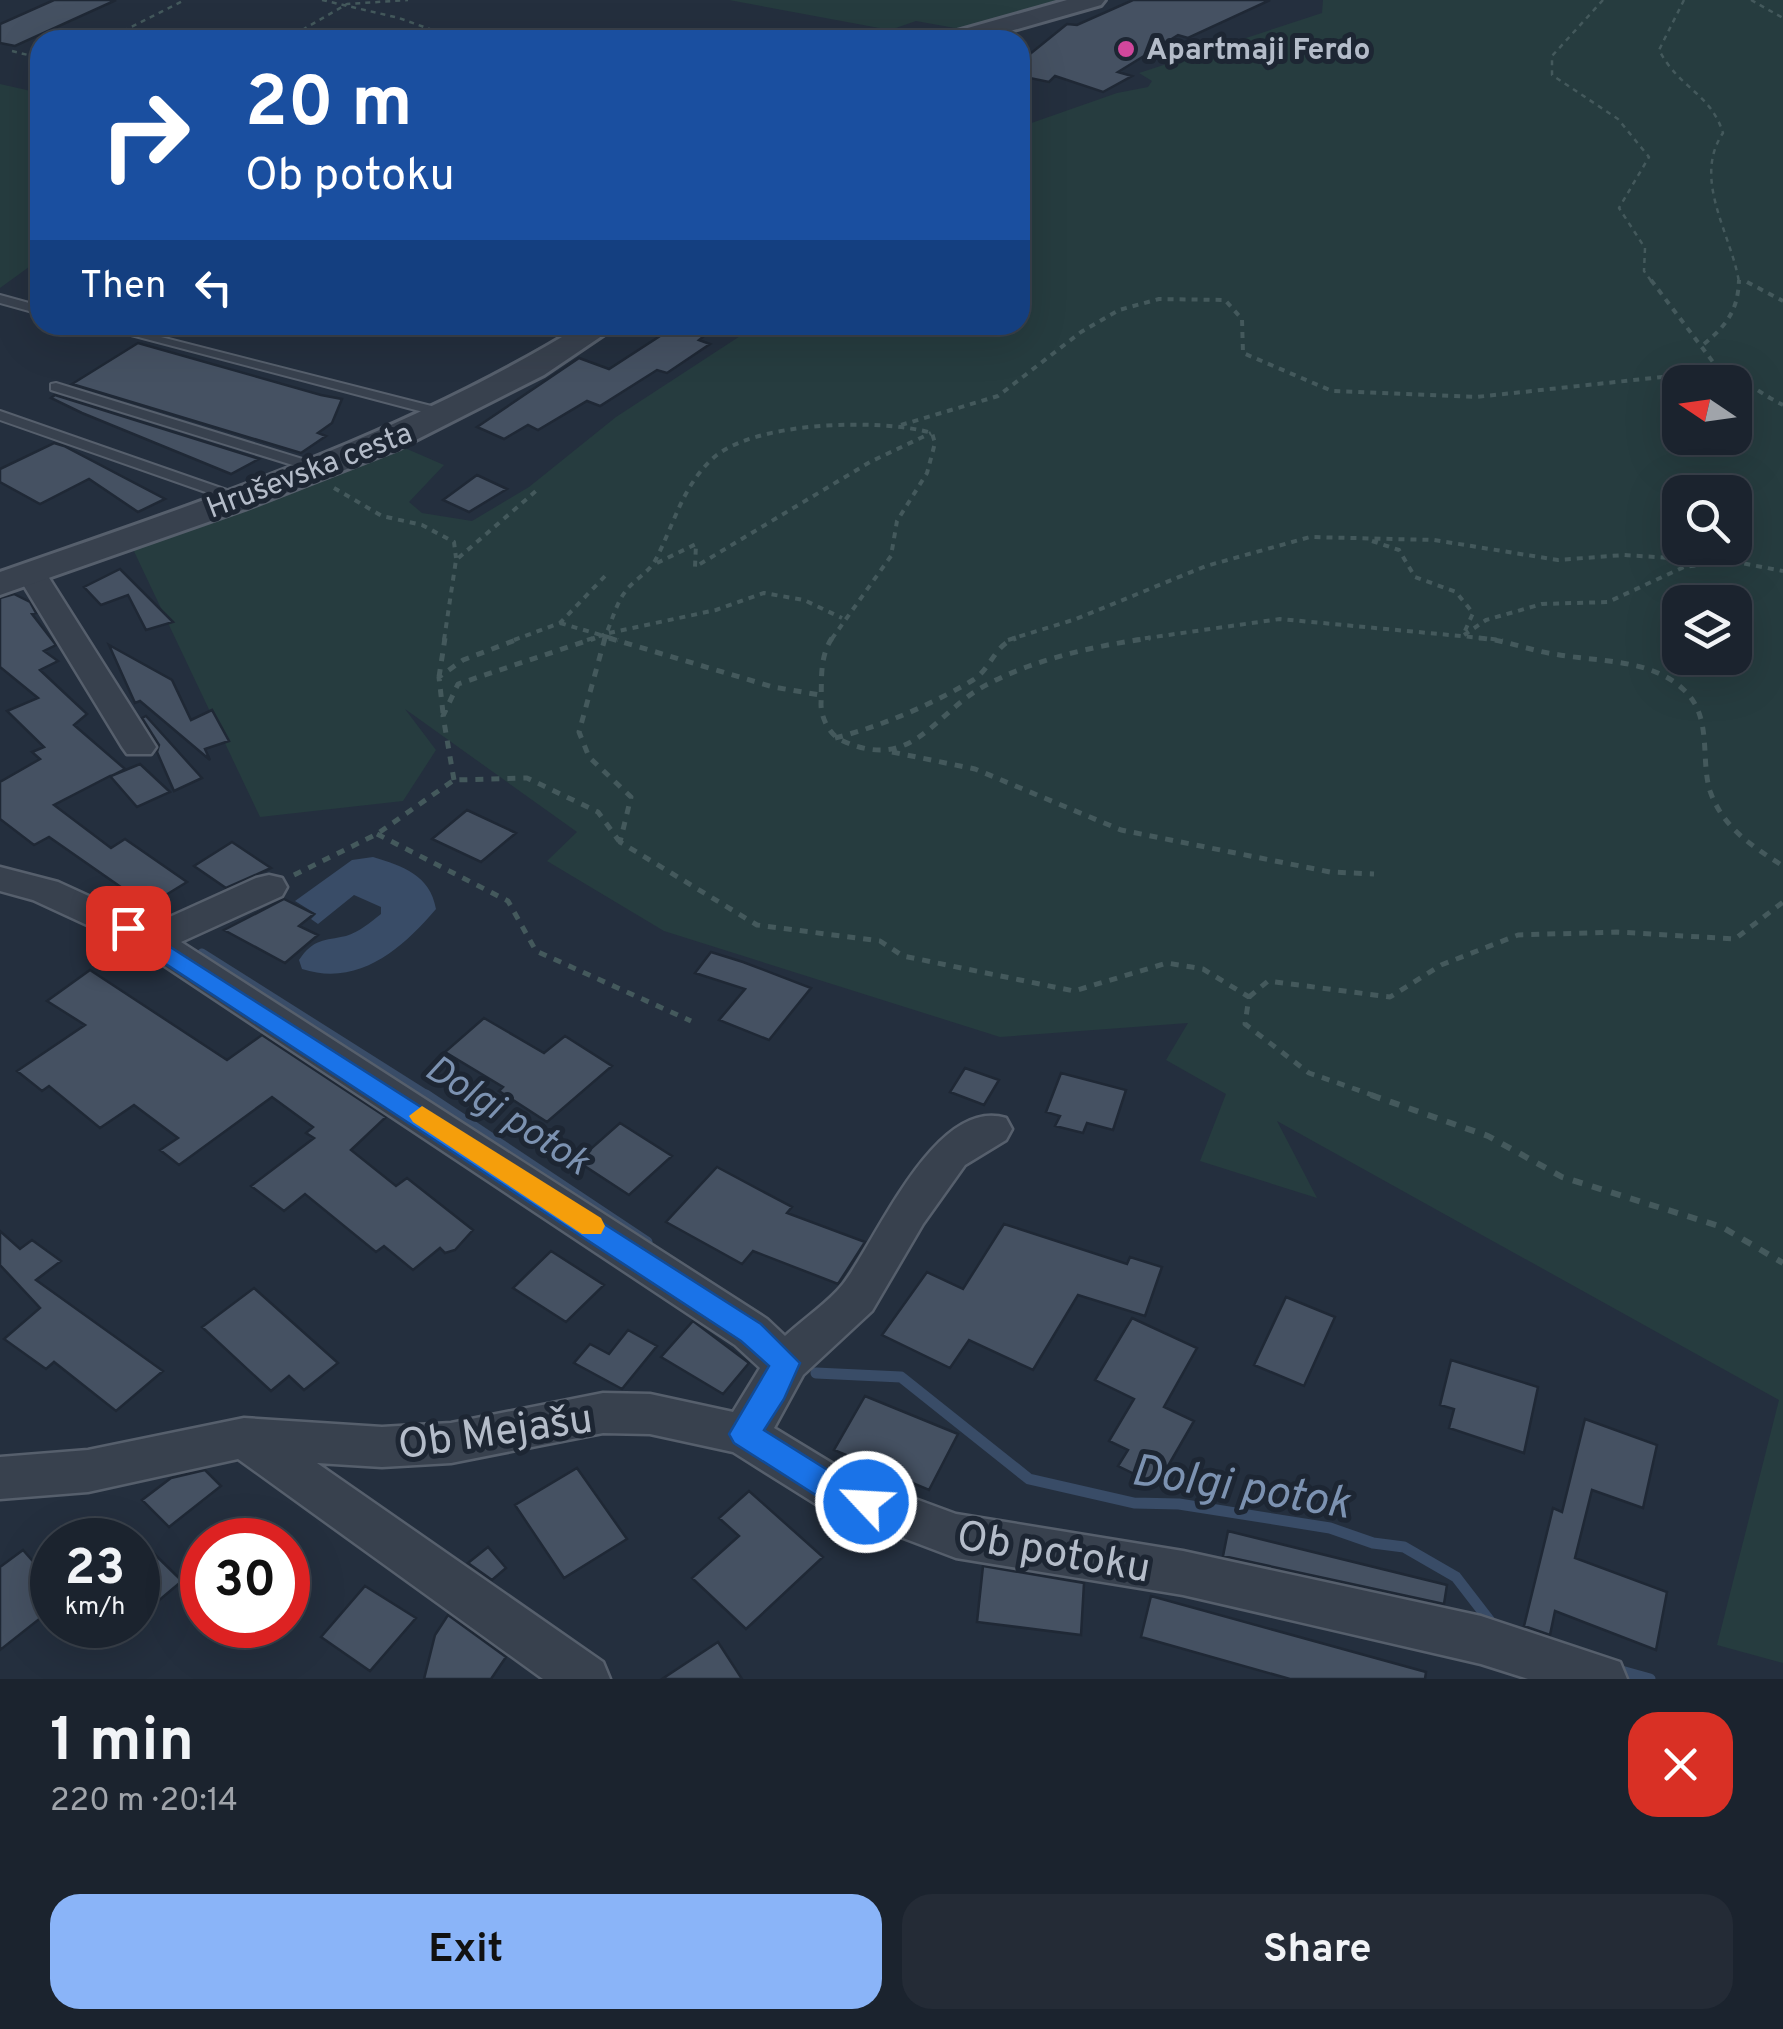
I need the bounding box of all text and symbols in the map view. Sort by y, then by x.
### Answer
place label: Apartmaji Ferdo [1146,33,1370,70]
marker: Apartmaji Ferdo [1115,38,1137,60]
text: 20 m [245,62,413,151]
icon: right [80,70,210,200]
text: Ob potoku [245,149,455,206]
icon: left [186,260,241,315]
text: Then [80,263,166,312]
north arrow [1662,365,1752,455]
map controls [1662,365,1752,675]
street label: Hruševska cesta [202,416,418,528]
button: search [1662,475,1752,565]
button: layers [1662,585,1752,675]
pin [86,886,171,971]
icon: arrive [101,901,156,956]
water label: Dolgi potok [415,1046,598,1189]
street label: Ob Mejašu [395,1395,596,1474]
water label: Dolgi potok [1127,1444,1355,1535]
position arrow [814,1450,918,1554]
street label: Ob potoku [952,1511,1154,1598]
speed limit sign: 30 [180,1518,310,1648]
text: 23 [65,1539,125,1602]
text: km/h [65,1592,125,1624]
text: 1 min [50,1706,194,1782]
button: close [1628,1712,1733,1817]
text: 220 m · 20:14 [50,1782,238,1822]
button: Exit [50,1894,882,2009]
button: Share [902,1894,1733,2009]

